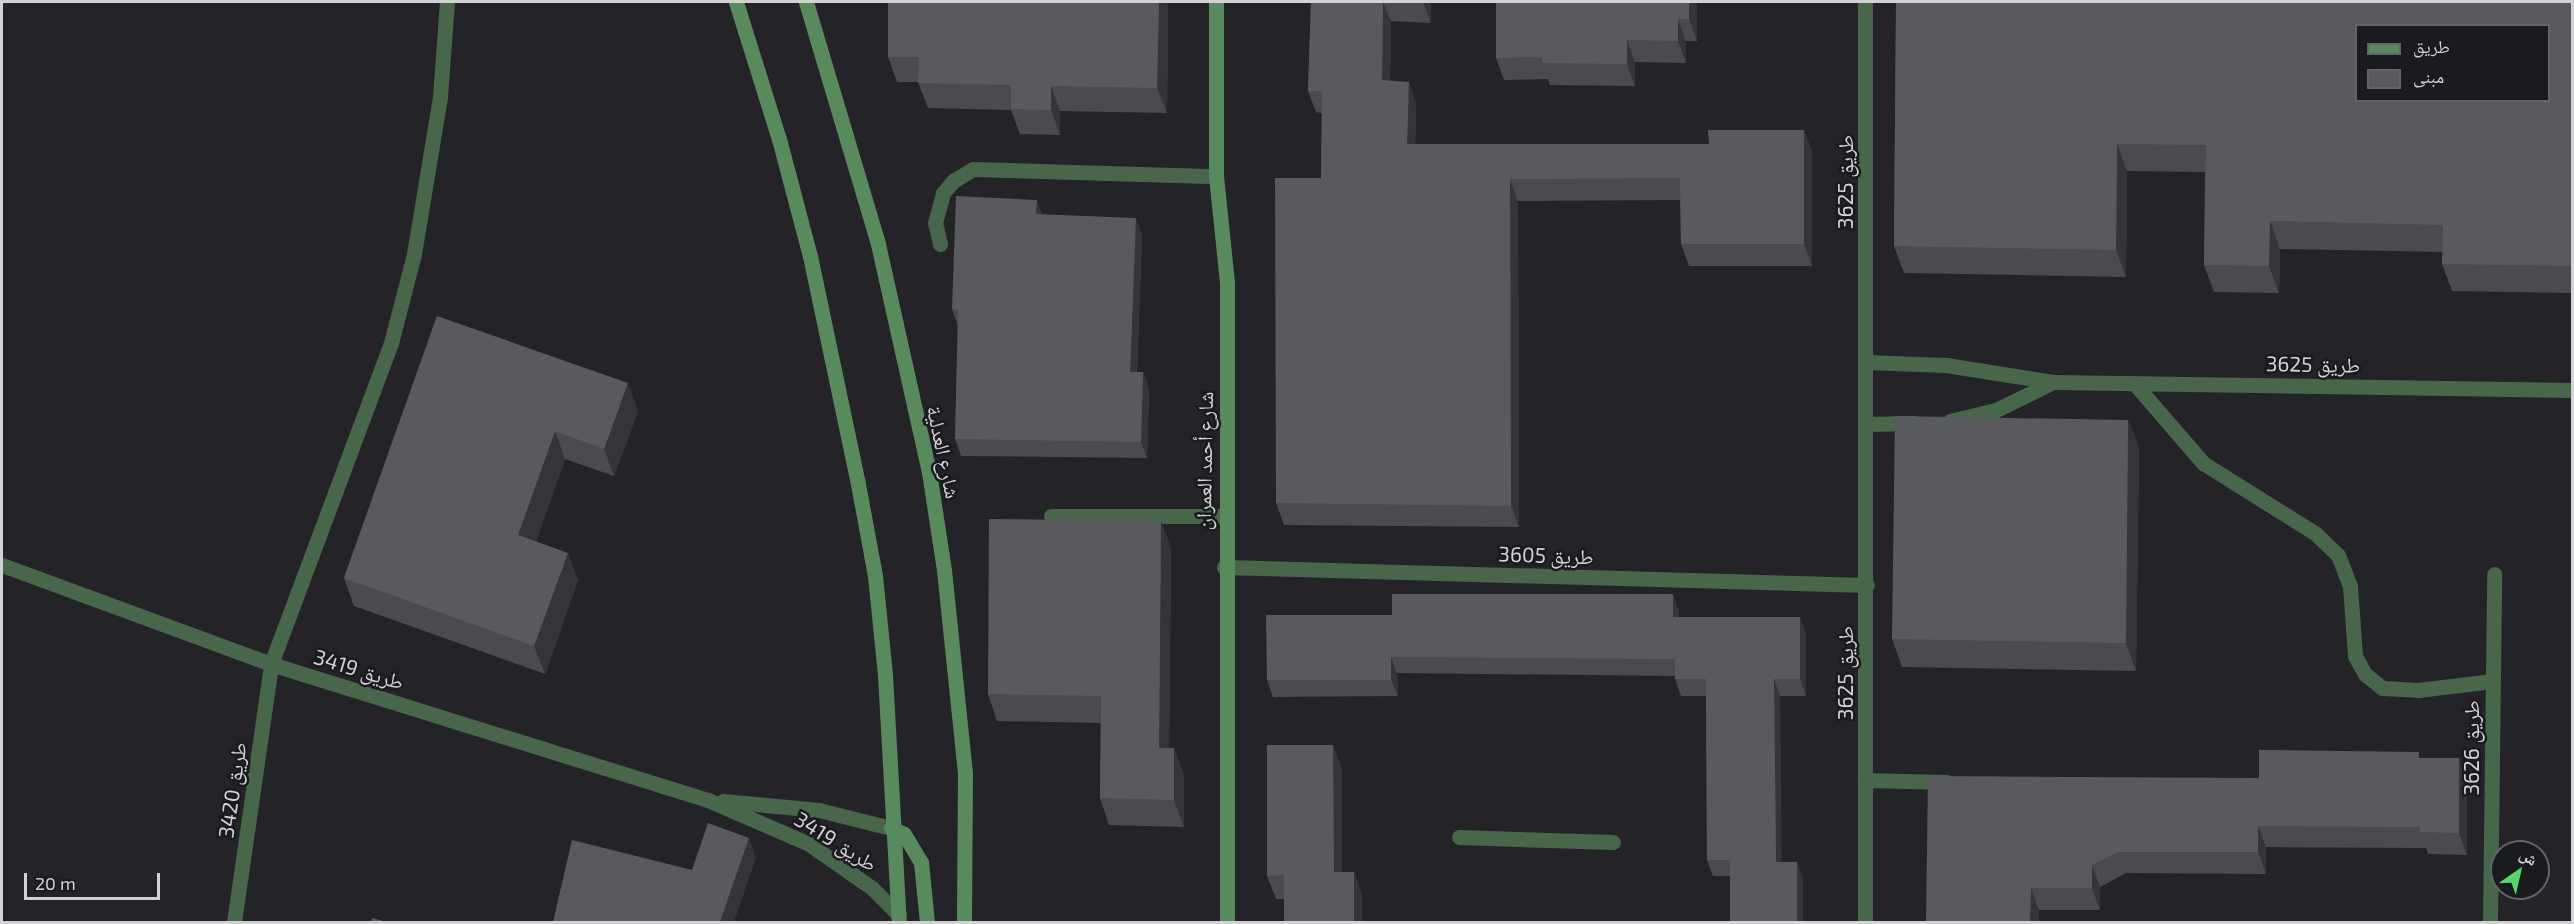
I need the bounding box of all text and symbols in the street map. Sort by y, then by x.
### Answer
legend [2355,24,2550,102]
text: طريق [2413,35,2450,57]
text: مبنى [2413,65,2444,87]
street label: طريق 3625 [1832,135,1858,229]
street label: طريق 3625 [2266,351,2360,377]
street label: شارع أحمد العمران [1190,391,1218,531]
street label: شارع العدلية [922,403,966,501]
street label: طريق 3605 [1498,541,1594,569]
street label: طريق 3625 [1832,626,1858,720]
street label: طريق 3419 [311,643,407,695]
street label: طريق 3626 [2458,700,2484,796]
street label: طريق 3420 [213,740,251,840]
street label: طريق 3419 [790,806,882,876]
north arrow [2490,840,2550,900]
text: ش [2517,844,2542,869]
scale bar [27,861,164,899]
text: 20 m [35,872,76,894]

